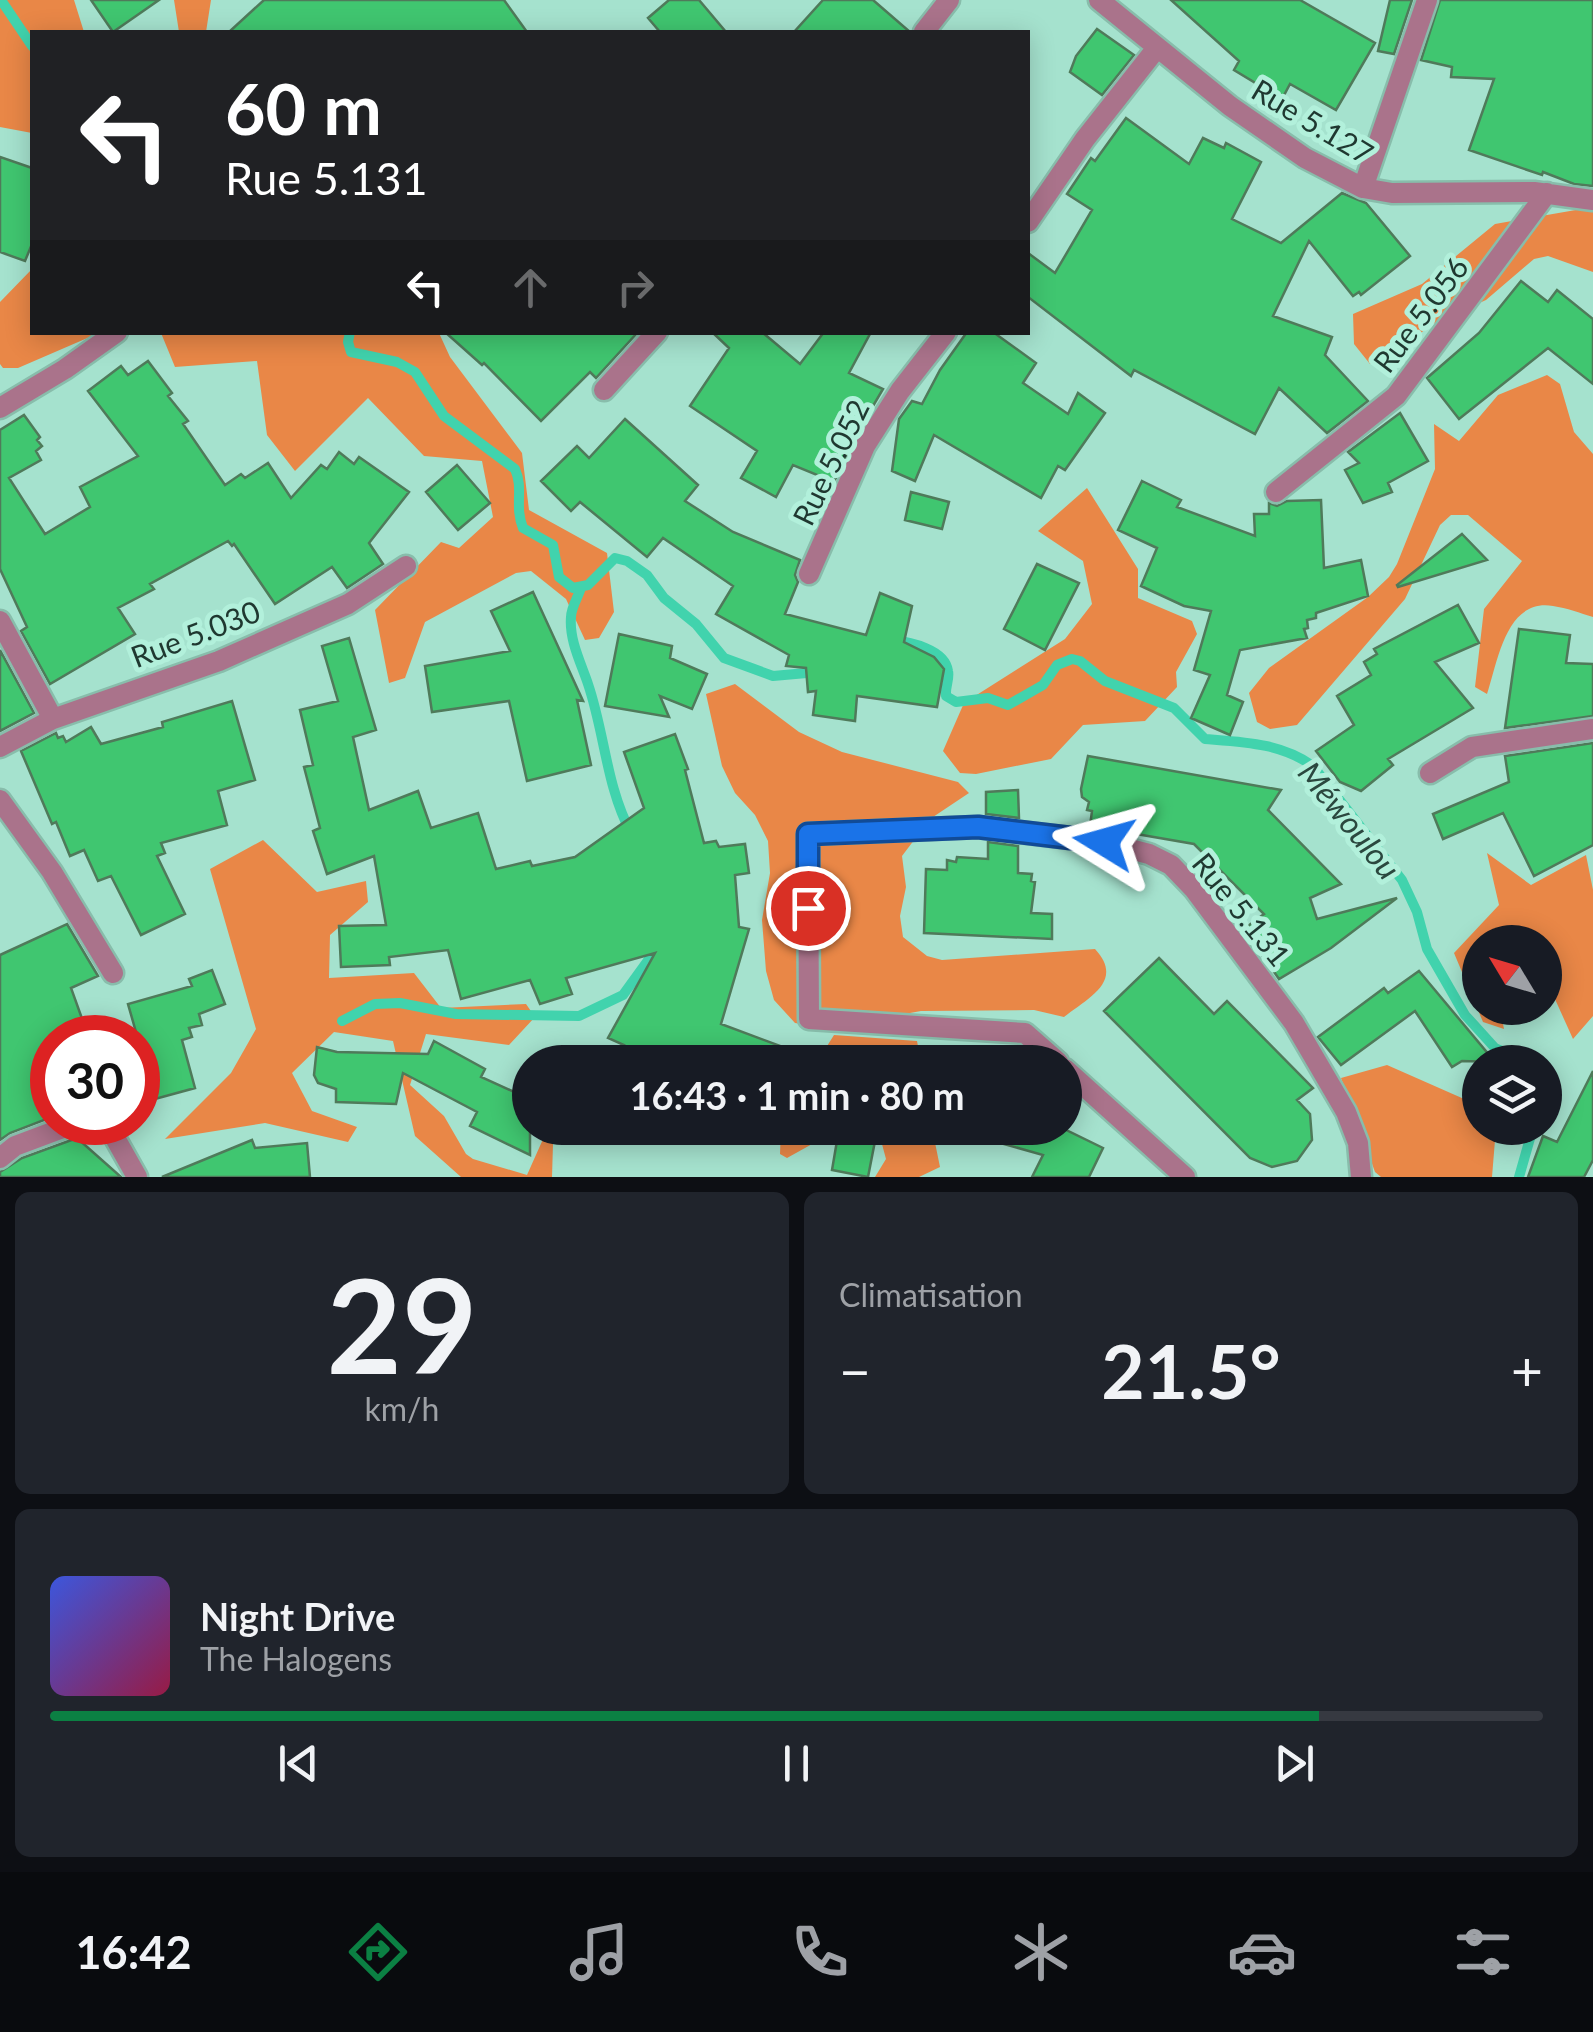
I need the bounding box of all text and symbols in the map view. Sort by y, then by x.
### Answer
text: 60 m [225,66,382,150]
icon: left [60,70,190,200]
street label: Rue 5.127 [1246,71,1380,171]
text: Rue 5.131 [225,151,428,205]
street label: Rue 5.056 [1365,249,1475,379]
icon: left [398,260,453,315]
icon: ahead [503,260,558,315]
icon: right [608,260,663,315]
street label: Rue 5.052 [784,393,876,531]
street label: Rue 5.030 [125,592,265,674]
water label: Méwoulou [1291,753,1409,887]
position arrow [1052,790,1156,894]
street label: Rue 5.131 [1185,845,1299,973]
pin [766,866,851,951]
icon: arrive [781,881,836,936]
north arrow [1462,925,1562,1025]
map controls [1462,925,1562,1145]
speed limit sign: 30 [30,1015,160,1145]
button: layers [1462,1045,1562,1145]
text: 16:43 · 1 min · 80 m [629,1072,965,1118]
text: 29 [327,1246,477,1402]
text: Climatisation [839,1275,1023,1314]
text: 21.5° [1101,1325,1281,1415]
text: − [839,1337,871,1403]
text: + [1511,1337,1543,1403]
text: km/h [365,1389,439,1428]
text: Night Drive [200,1593,395,1639]
text: The Halogens [200,1639,392,1678]
icon: previous [271,1736,326,1791]
icon: pause [769,1736,824,1791]
icon: next [1267,1736,1322,1791]
icon: directions [343,1917,413,1987]
icon: music [564,1917,634,1987]
icon: phone [785,1917,855,1987]
icon: climate [1006,1917,1076,1987]
icon: car [1227,1917,1297,1987]
icon: filters [1448,1917,1518,1987]
text: 16:42 [76,1925,192,1979]

